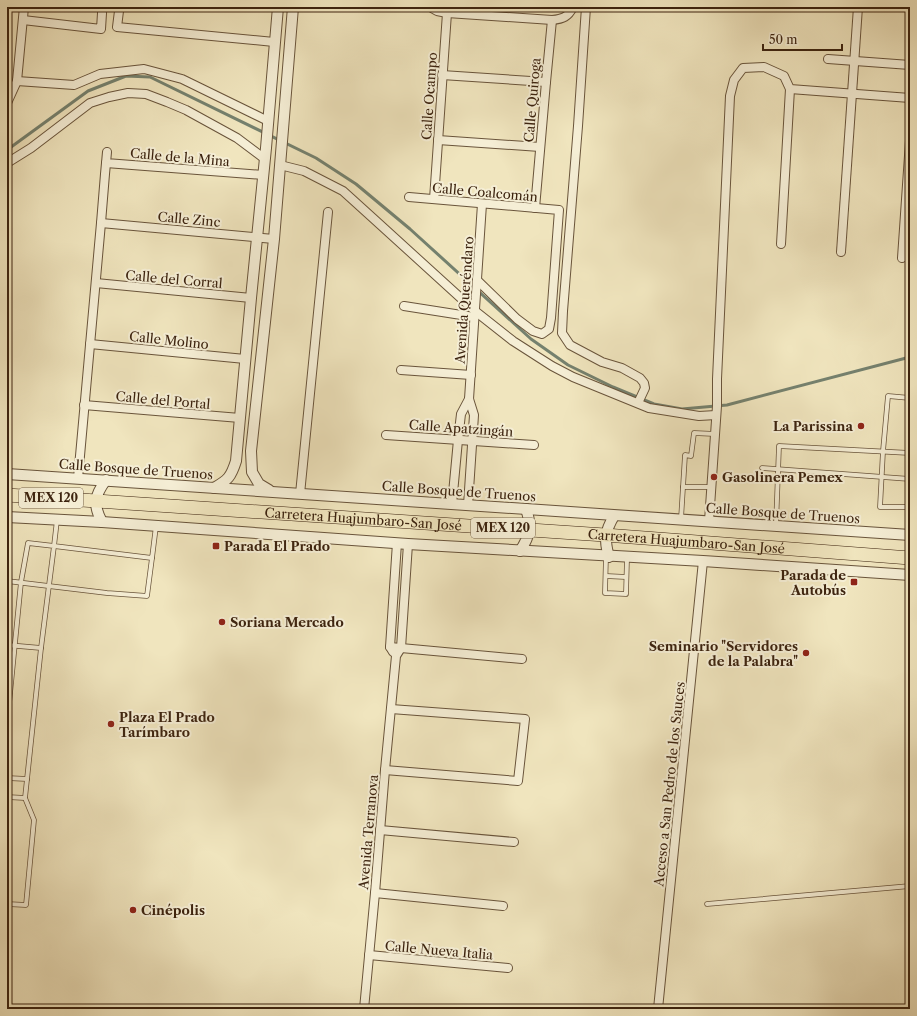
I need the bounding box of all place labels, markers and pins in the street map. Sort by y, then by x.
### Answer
place label: La Parissina [773,418,853,434]
marker: La Parissina [856,421,866,431]
place label: Gasolinera Pemex [722,469,843,485]
marker: Gasolinera Pemex [709,472,719,482]
place label: Parada El Prado [224,538,330,554]
marker: Parada El Prado [211,541,221,551]
place label: Parada de Autobús [780,567,846,598]
marker: Parada de Autobús [849,577,859,587]
place label: Soriana Mercado [230,614,344,630]
marker: Soriana Mercado [217,617,227,627]
place label: Seminario "Servidores de la Palabra" [649,638,798,669]
marker: Seminario "Servidores de la Palabra" [801,648,811,658]
place label: Plaza El Prado Tarímbaro [119,709,215,740]
marker: Plaza El Prado Tarímbaro [106,719,116,729]
place label: Cinépolis [141,902,205,918]
marker: Cinépolis [128,905,138,915]

